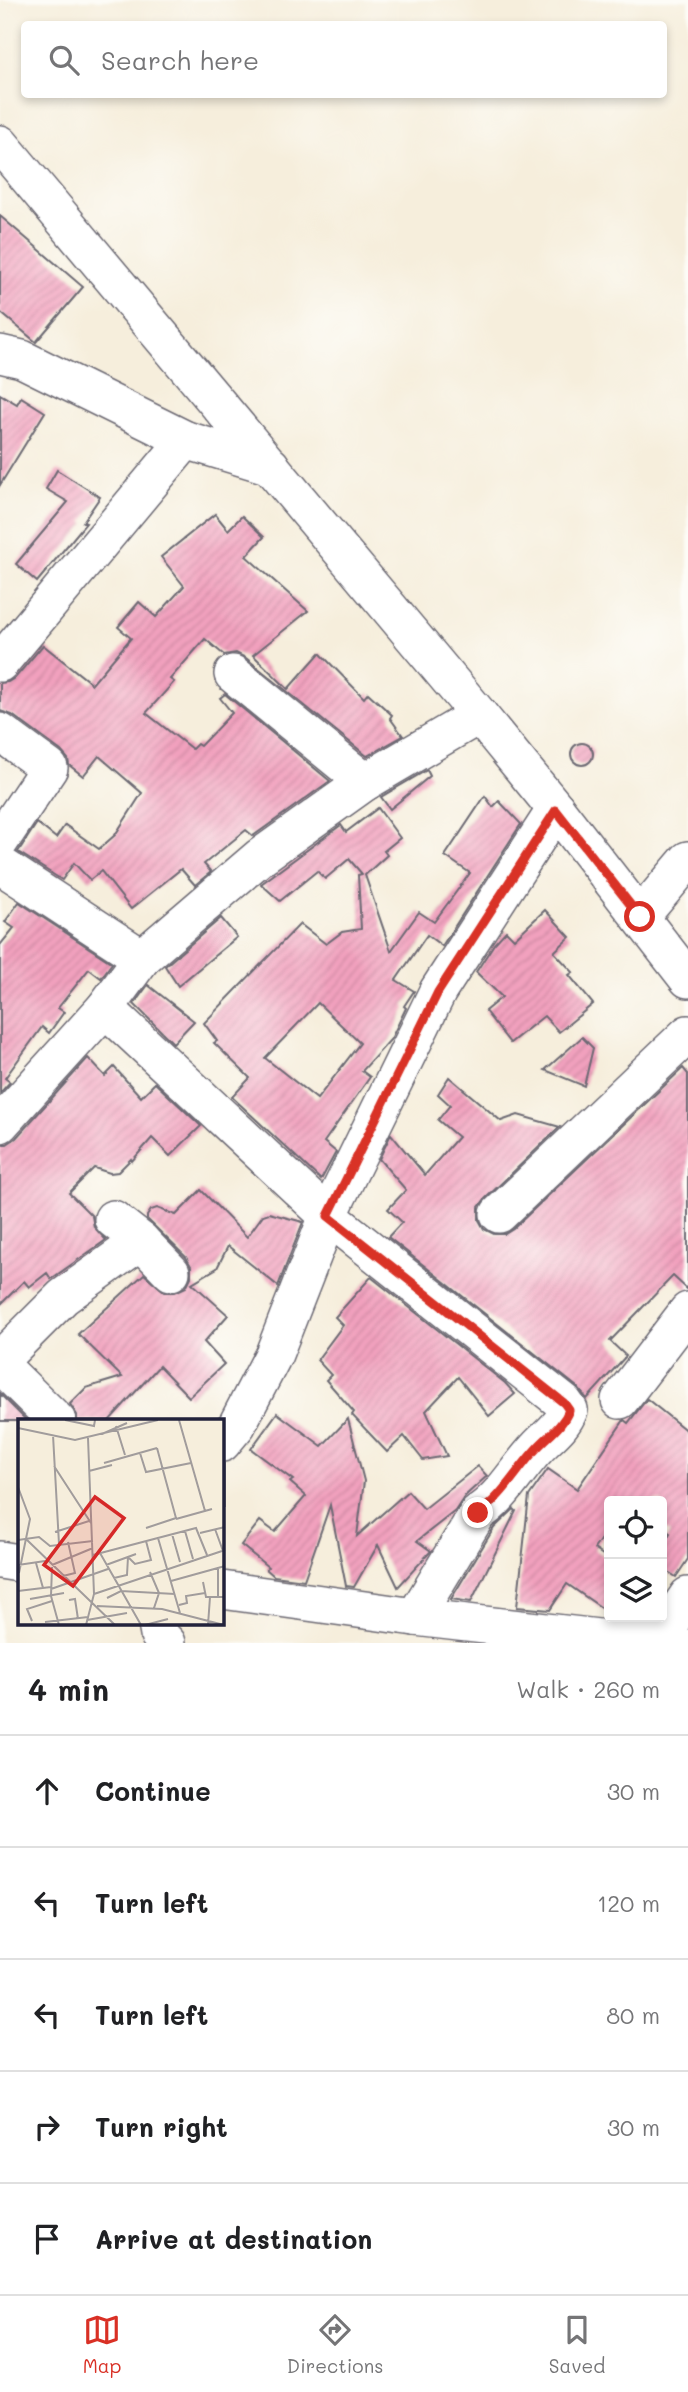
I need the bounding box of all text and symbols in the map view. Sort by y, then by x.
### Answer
search box [21,21,667,98]
icon: search [45,41,83,79]
text: Search here [101,43,259,77]
route start [624,901,655,932]
inset map [18,1419,224,1626]
map controls [604,1496,667,1622]
button: locate [604,1496,667,1559]
route end [462,1497,493,1528]
button: layers [604,1559,667,1622]
text: 4 min [28,1669,109,1709]
text: Walk · 260 m [516,1674,660,1704]
icon: ahead [28,1772,66,1810]
text: Continue [95,1774,211,1808]
text: 30 m [607,1776,660,1806]
icon: left [28,1884,66,1922]
text: Turn left [95,1886,208,1920]
text: 120 m [597,1888,660,1918]
icon: left [28,1996,66,2034]
text: Turn left [95,1998,208,2032]
text: 80 m [606,2000,660,2030]
icon: right [28,2108,66,2146]
text: Turn right [95,2110,228,2144]
text: 30 m [607,2112,660,2142]
icon: arrive [28,2220,66,2258]
text: Arrive at destination [95,2222,372,2256]
tab: Map [83,2311,121,2378]
tab: Directions [287,2311,383,2378]
tab: Saved [549,2311,605,2378]

